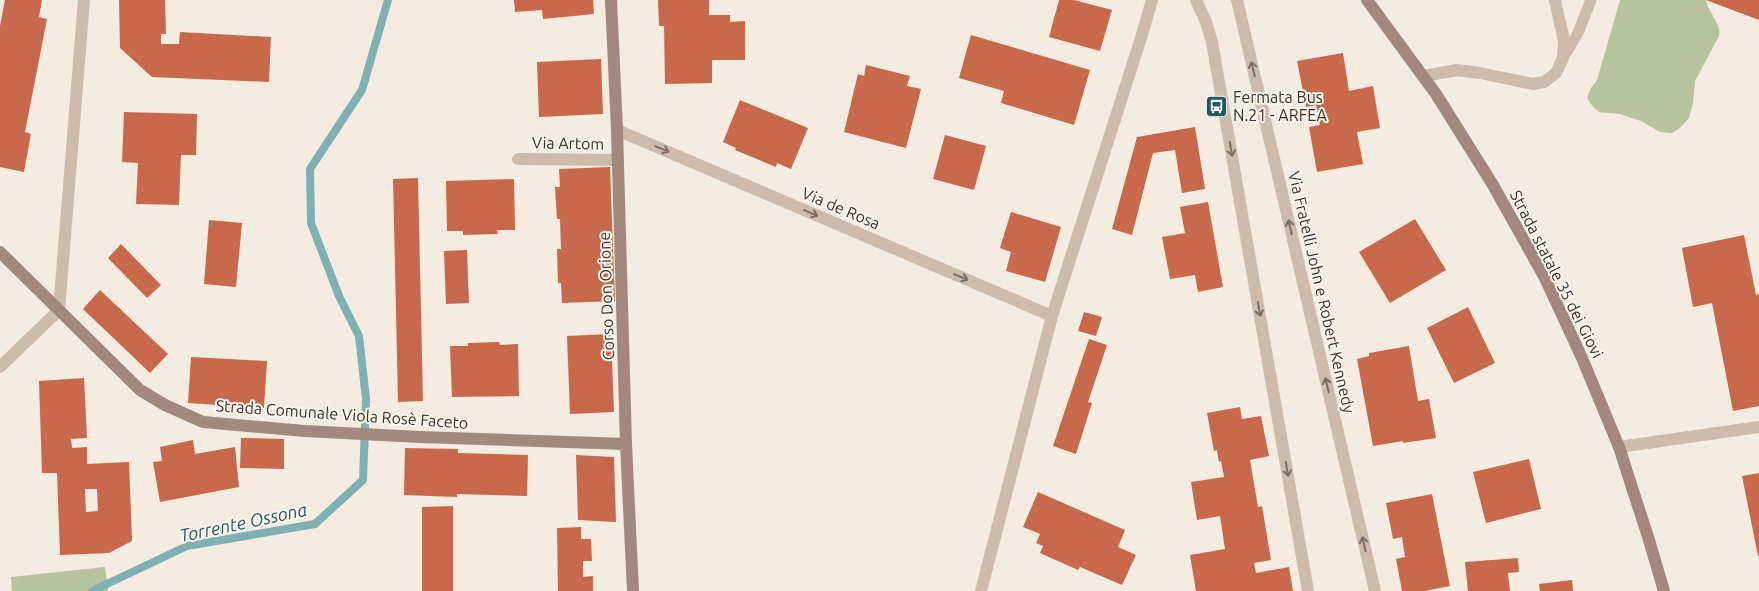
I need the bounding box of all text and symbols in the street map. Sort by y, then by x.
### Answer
one-way arrow [1248,61,1257,77]
place label: Fermata Bus N.21 - ARFEA [1233,88,1327,124]
bus stop icon: Fermata Bus N.21 - ARFEA [1205,94,1229,118]
street label: Via Artom [532,133,604,153]
one-way arrow [1226,141,1236,157]
one-way arrow [654,145,669,154]
street label: Via Fratelli John e Robert Kennedy [1285,169,1359,415]
street label: Via de Rosa [799,184,883,232]
street label: Strada statale 35 dei Giovi [1507,187,1607,361]
one-way arrow [803,208,818,218]
one-way arrow [1285,220,1294,236]
street label: Corso Don Orione [595,232,617,360]
one-way arrow [953,272,968,282]
one-way arrow [1254,301,1264,317]
one-way arrow [1322,378,1331,394]
street label: Strada Comunale Viola Rosè Faceto [215,396,469,432]
one-way arrow [1282,461,1292,477]
water label: Torrente Ossona [177,499,309,545]
one-way arrow [1359,536,1368,552]

